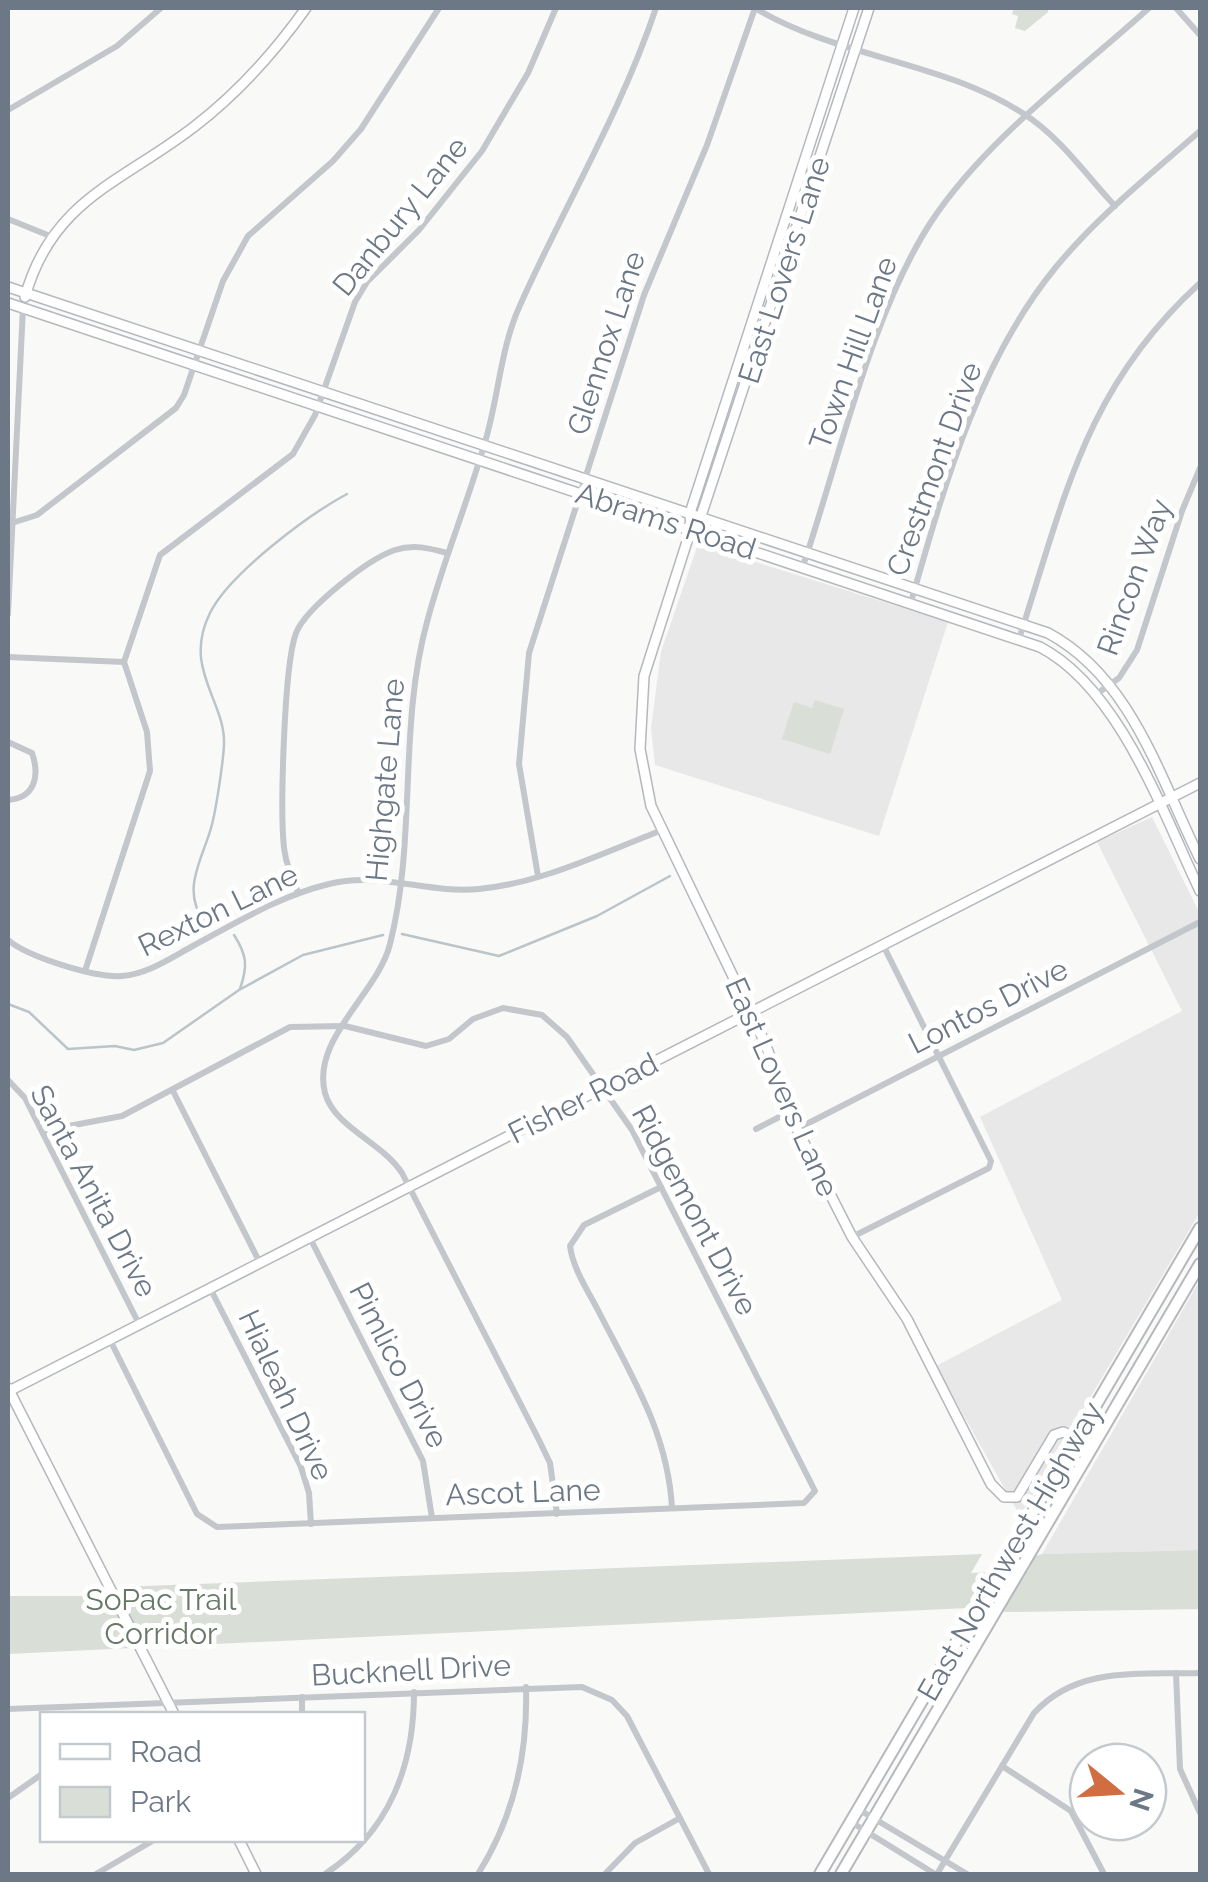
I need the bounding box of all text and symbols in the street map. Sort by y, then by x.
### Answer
street label: Danbury Lane [325,130,475,302]
street label: East Lovers Lane [731,152,837,388]
street label: Glennox Lane [560,247,652,439]
street label: Town Hill Lane [802,252,904,454]
street label: Crestmont Drive [879,357,989,581]
street label: Abrams Road [572,475,760,567]
street label: Rincon Way [1090,494,1178,660]
street label: Highgate Lane [359,677,411,883]
street label: Rexton Lane [133,856,303,964]
street label: Lontos Drive [903,951,1073,1061]
street label: East Lovers Lane [718,972,846,1202]
street label: Fisher Road [502,1045,664,1151]
street label: Santa Anita Drive [23,1079,165,1303]
street label: Ridgemont Drive [625,1099,765,1321]
street label: Pimlico Drive [342,1276,456,1454]
street label: Hialeah Drive [231,1304,341,1486]
street label: East Northwest Highway [910,1395,1110,1707]
street label: Ascot Lane [445,1472,601,1512]
park label: SoPac Trail Corridor [85,1582,237,1651]
street label: Bucknell Drive [310,1647,512,1693]
legend [40,1712,365,1842]
text: Road [130,1734,202,1769]
north arrow [1068,1742,1168,1842]
text: Park [130,1784,191,1819]
text: N [1122,1784,1160,1815]

